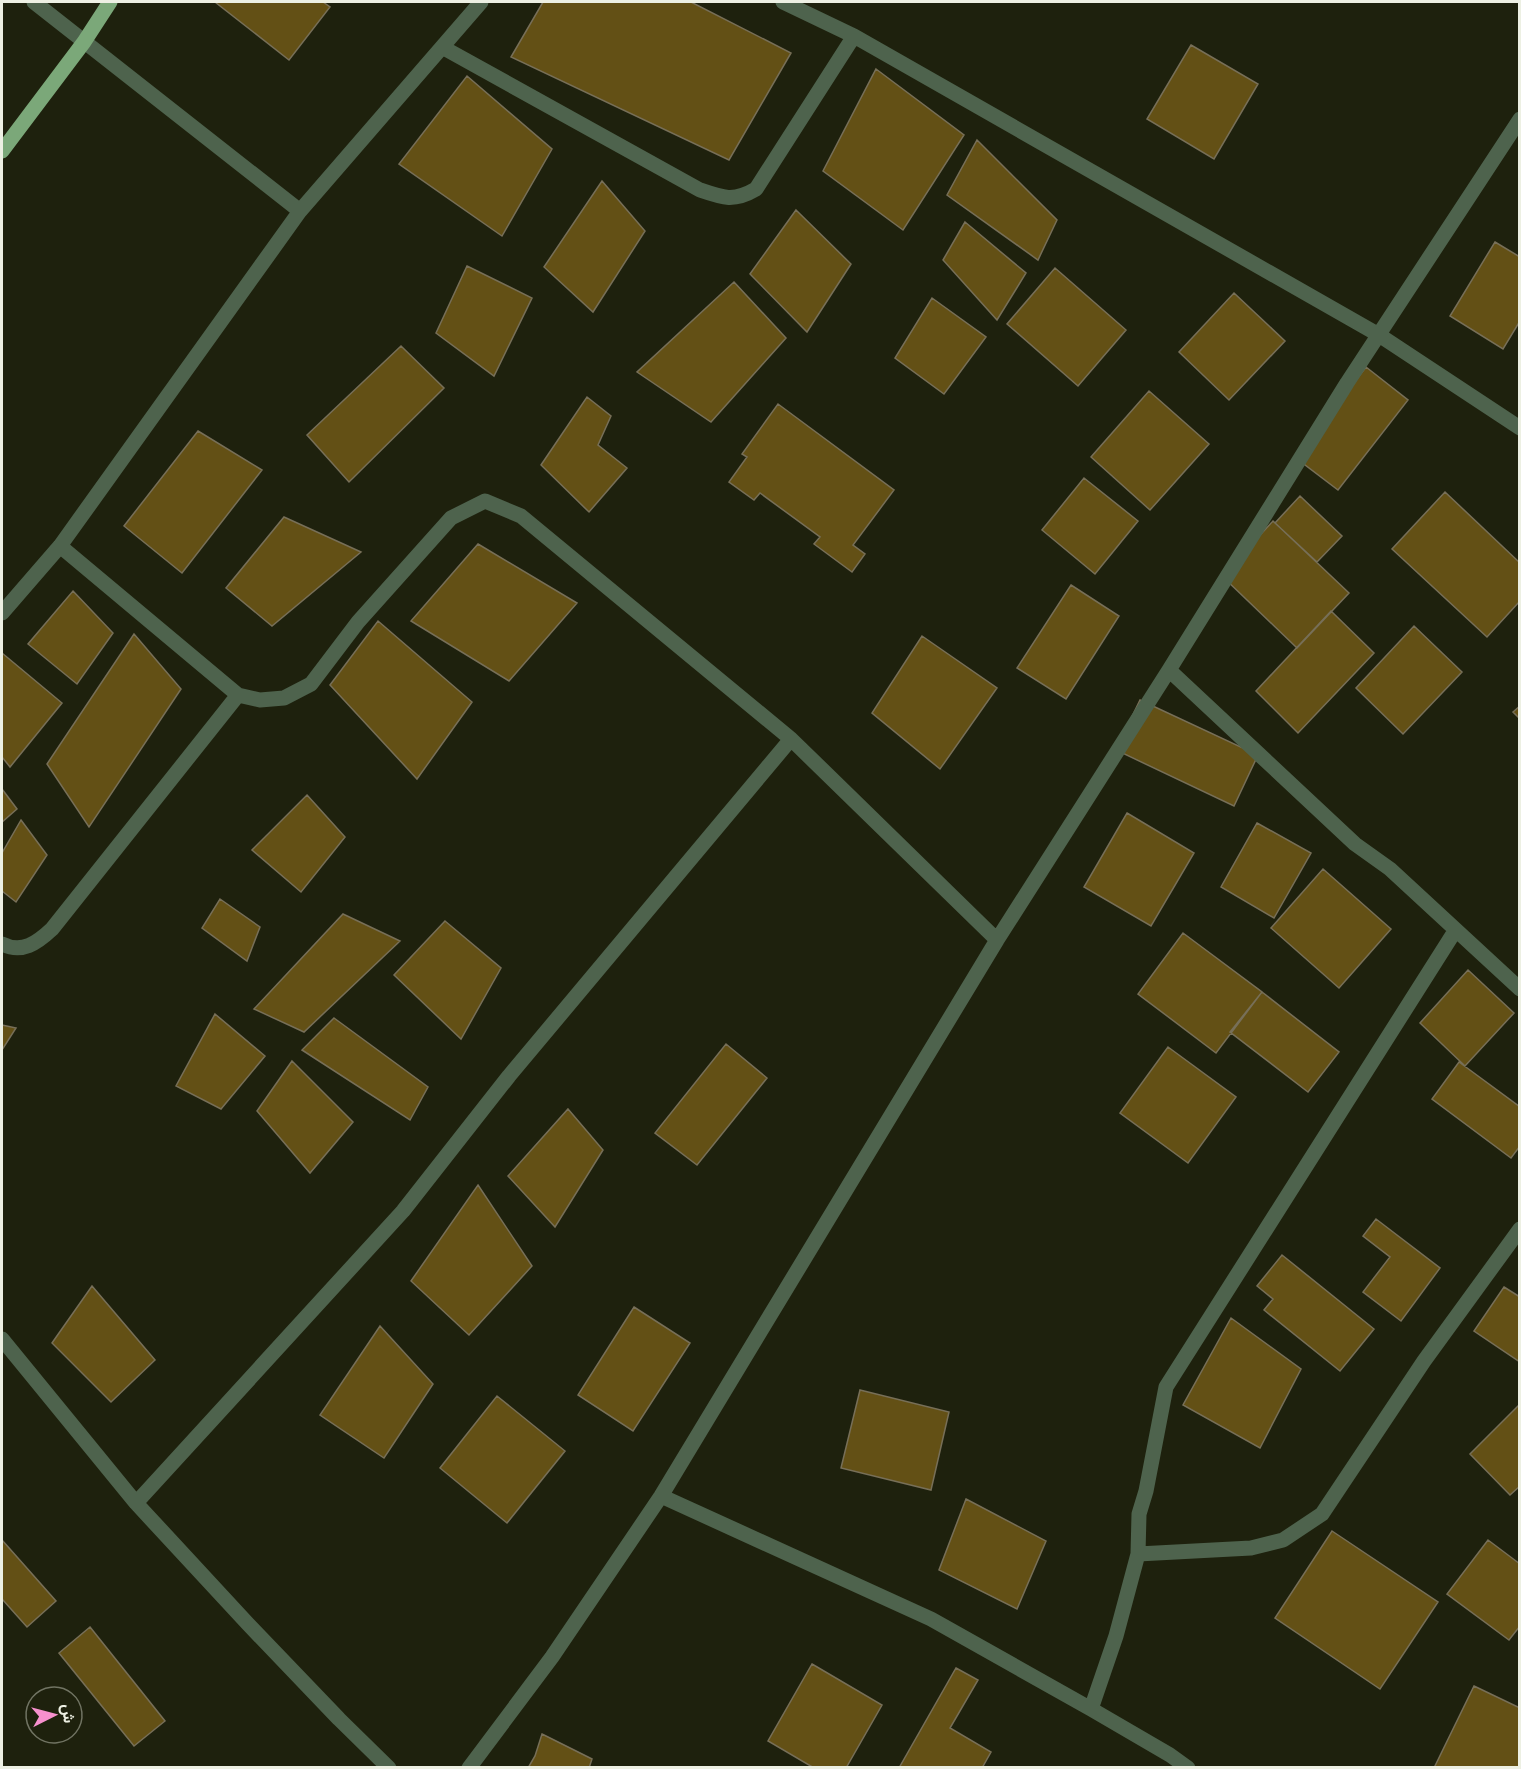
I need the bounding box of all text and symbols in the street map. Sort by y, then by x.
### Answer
north arrow [24,1685,84,1745]
text: ش [56,1703,81,1724]

